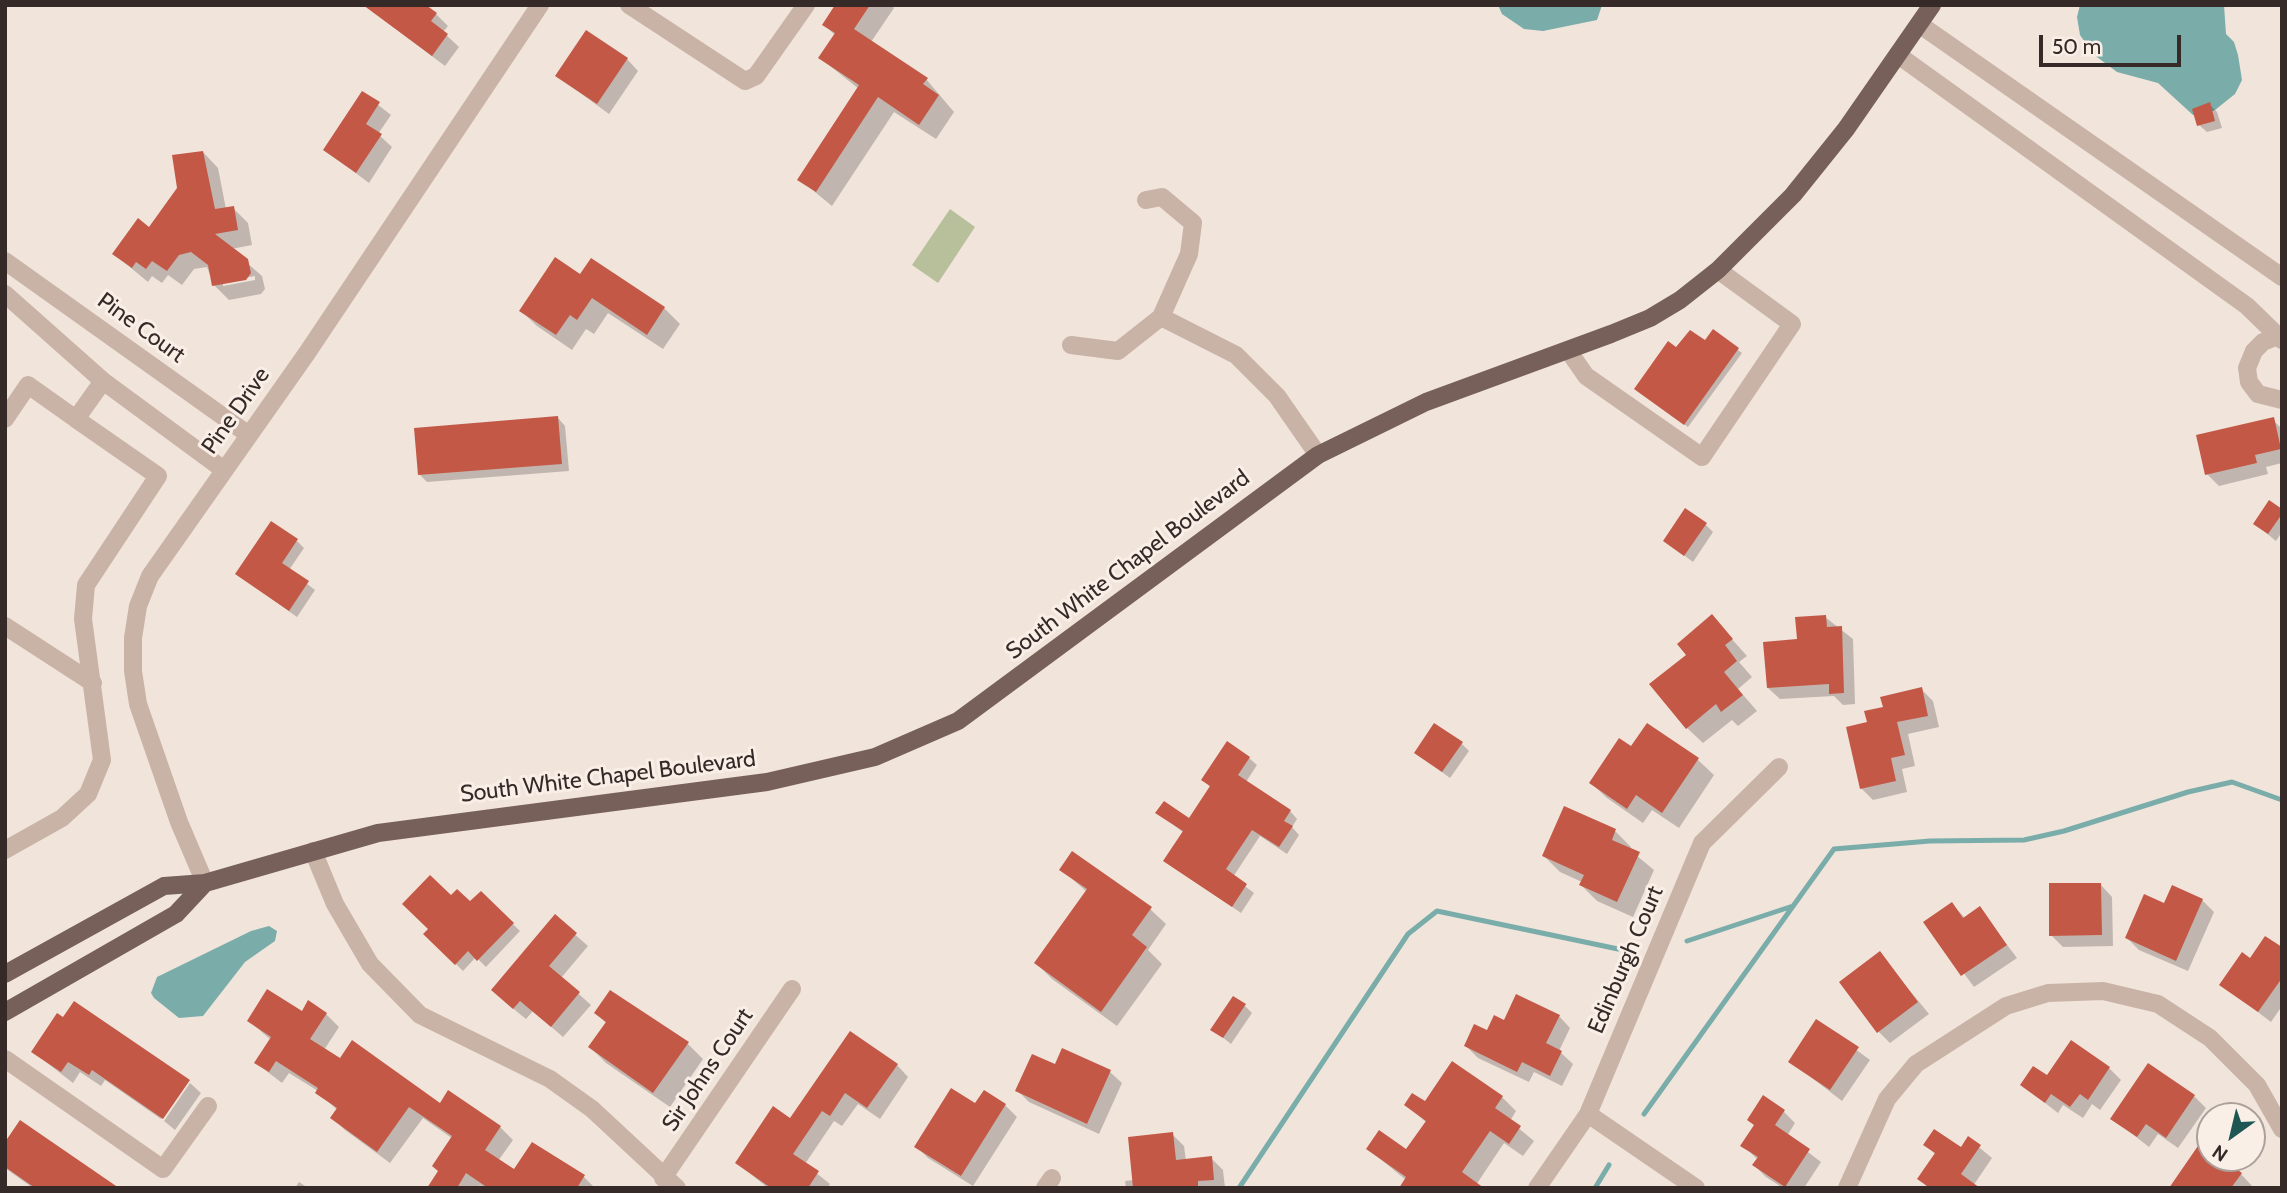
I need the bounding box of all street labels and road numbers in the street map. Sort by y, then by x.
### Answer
street label: Pine Court [92,287,190,369]
street label: Pine Drive [196,362,276,460]
street label: South White Chapel Boulevard [1001,464,1255,666]
street label: South White Chapel Boulevard [459,745,757,809]
street label: Edinburgh Court [1583,882,1669,1038]
street label: Sir Johns Court [657,1003,759,1137]

